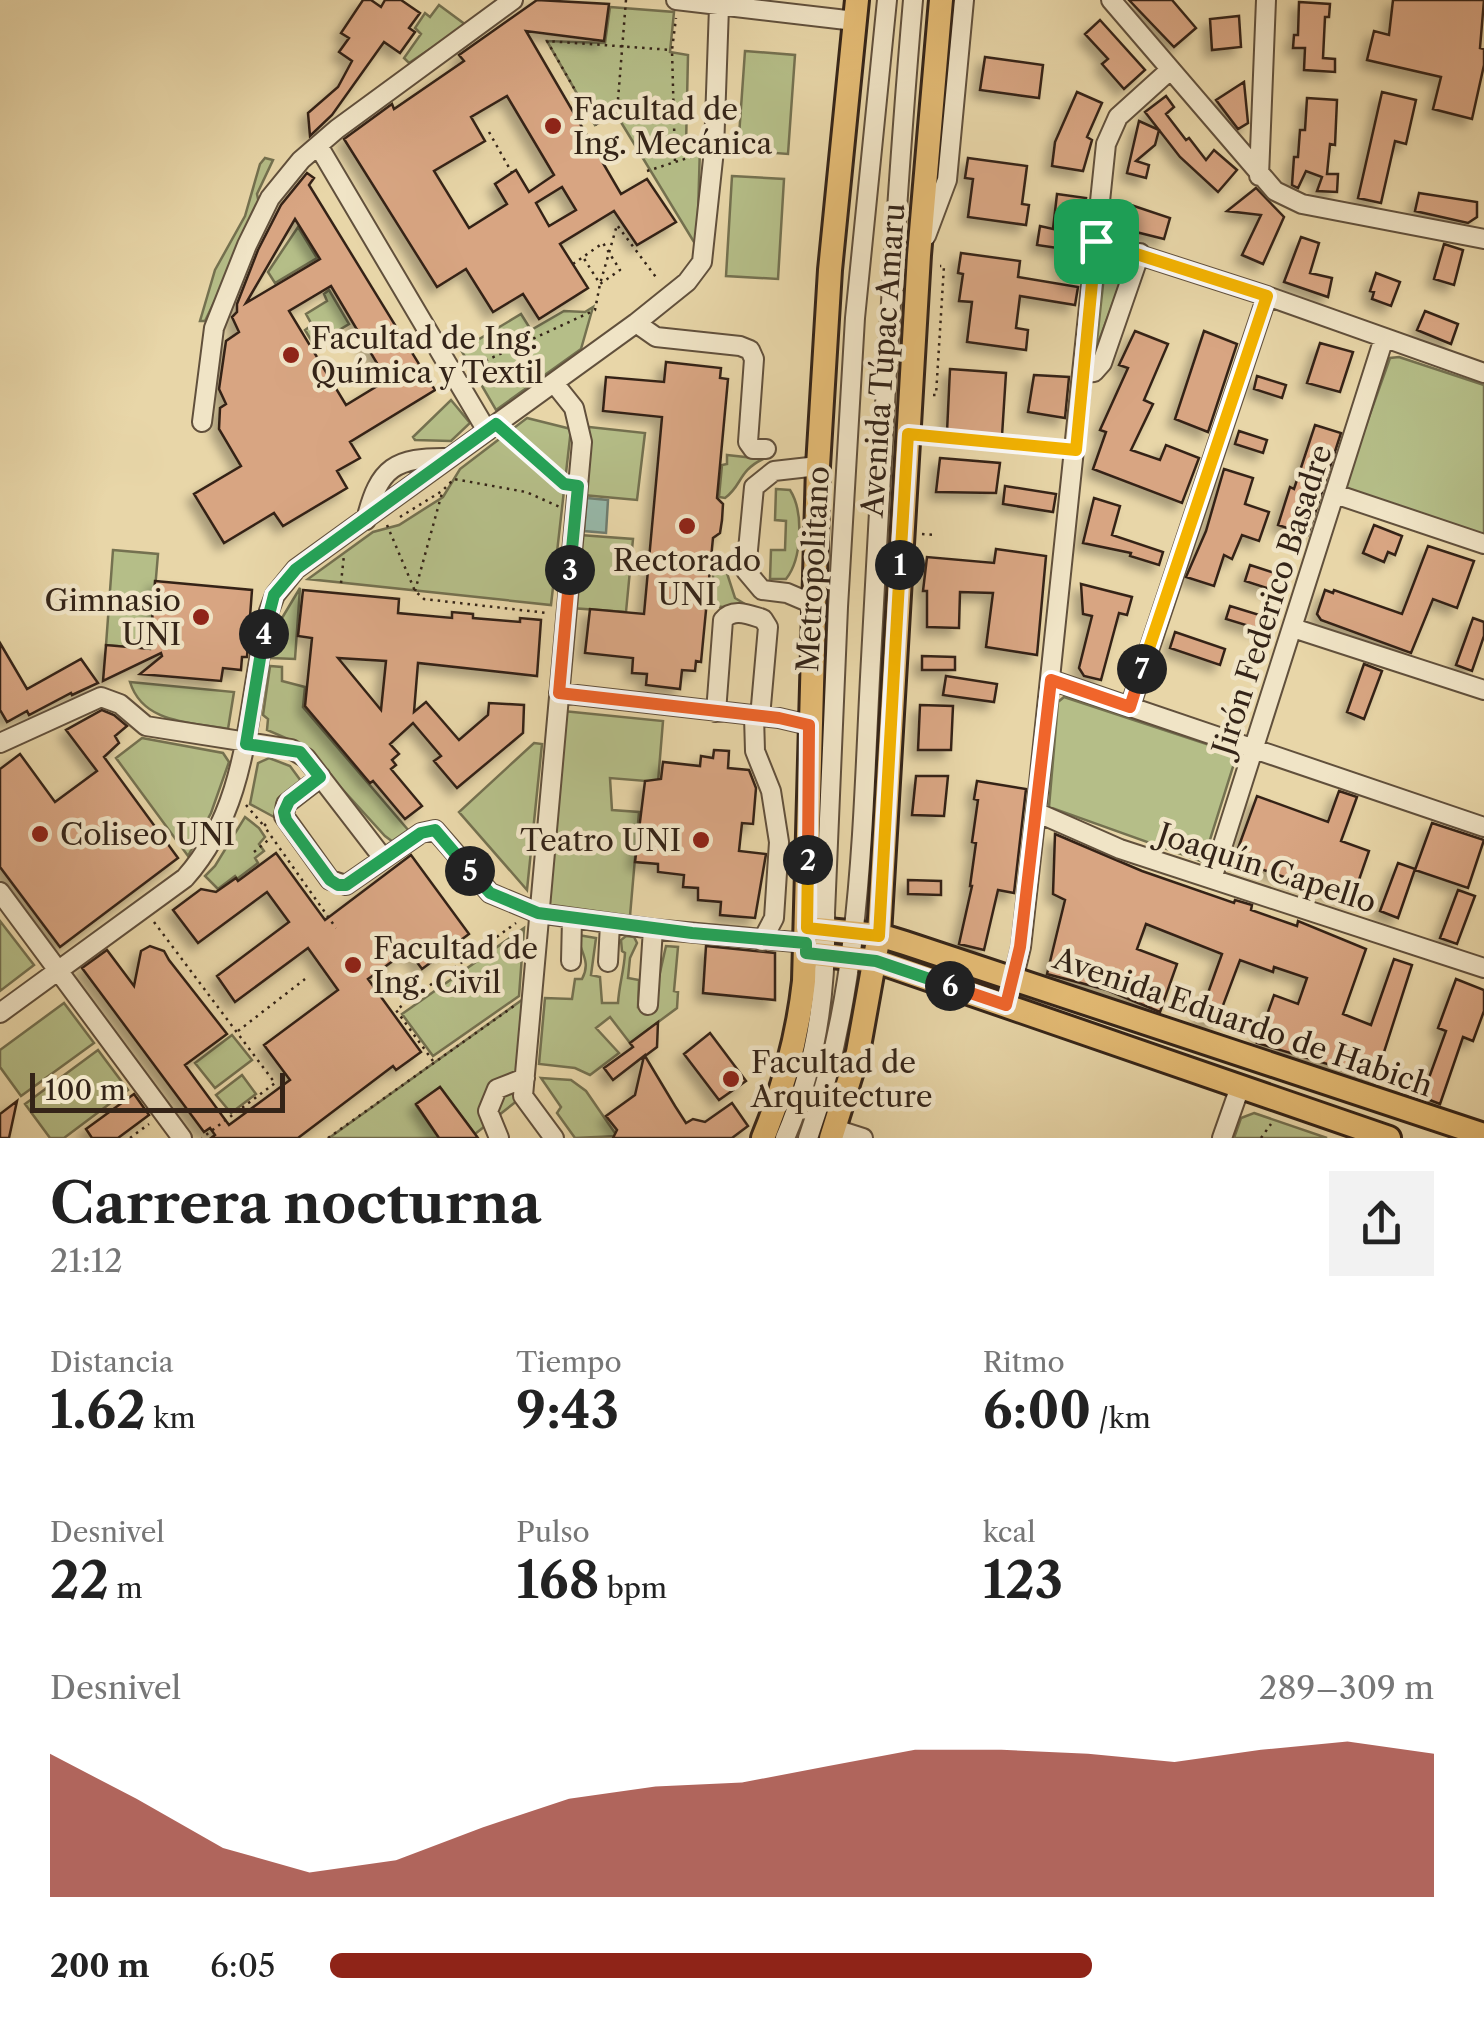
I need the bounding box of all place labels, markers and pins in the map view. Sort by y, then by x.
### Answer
place label: Facultad de Ing. Mecánica [573,91,772,162]
marker: Facultad de Ing. Mecánica [542,115,564,137]
pin [1054,199,1139,284]
place label: Facultad de Ing. Química y Textil [311,320,543,391]
marker: Facultad de Ing. Química y Textil [280,344,302,366]
marker: Rectorado UNI [676,515,698,537]
pin: 1 [875,540,925,590]
place label: Rectorado UNI [613,542,761,613]
pin: 3 [545,545,595,595]
place label: Gimnasio UNI [45,582,181,653]
marker: Gimnasio UNI [190,606,212,628]
pin: 4 [239,609,289,659]
pin: 7 [1117,644,1167,694]
place label: Coliseo UNI [60,816,235,853]
place label: Teatro UNI [520,822,681,859]
marker: Coliseo UNI [29,823,51,845]
marker: Teatro UNI [690,829,712,851]
pin: 2 [783,835,833,885]
pin: 5 [445,846,495,896]
place label: Facultad de Ing. Civil [373,930,538,1001]
marker: Facultad de Ing. Civil [342,954,364,976]
pin: 6 [925,961,975,1011]
place label: Facultad de Arquitecture [750,1044,933,1115]
marker: Facultad de Arquitecture [720,1068,742,1090]

